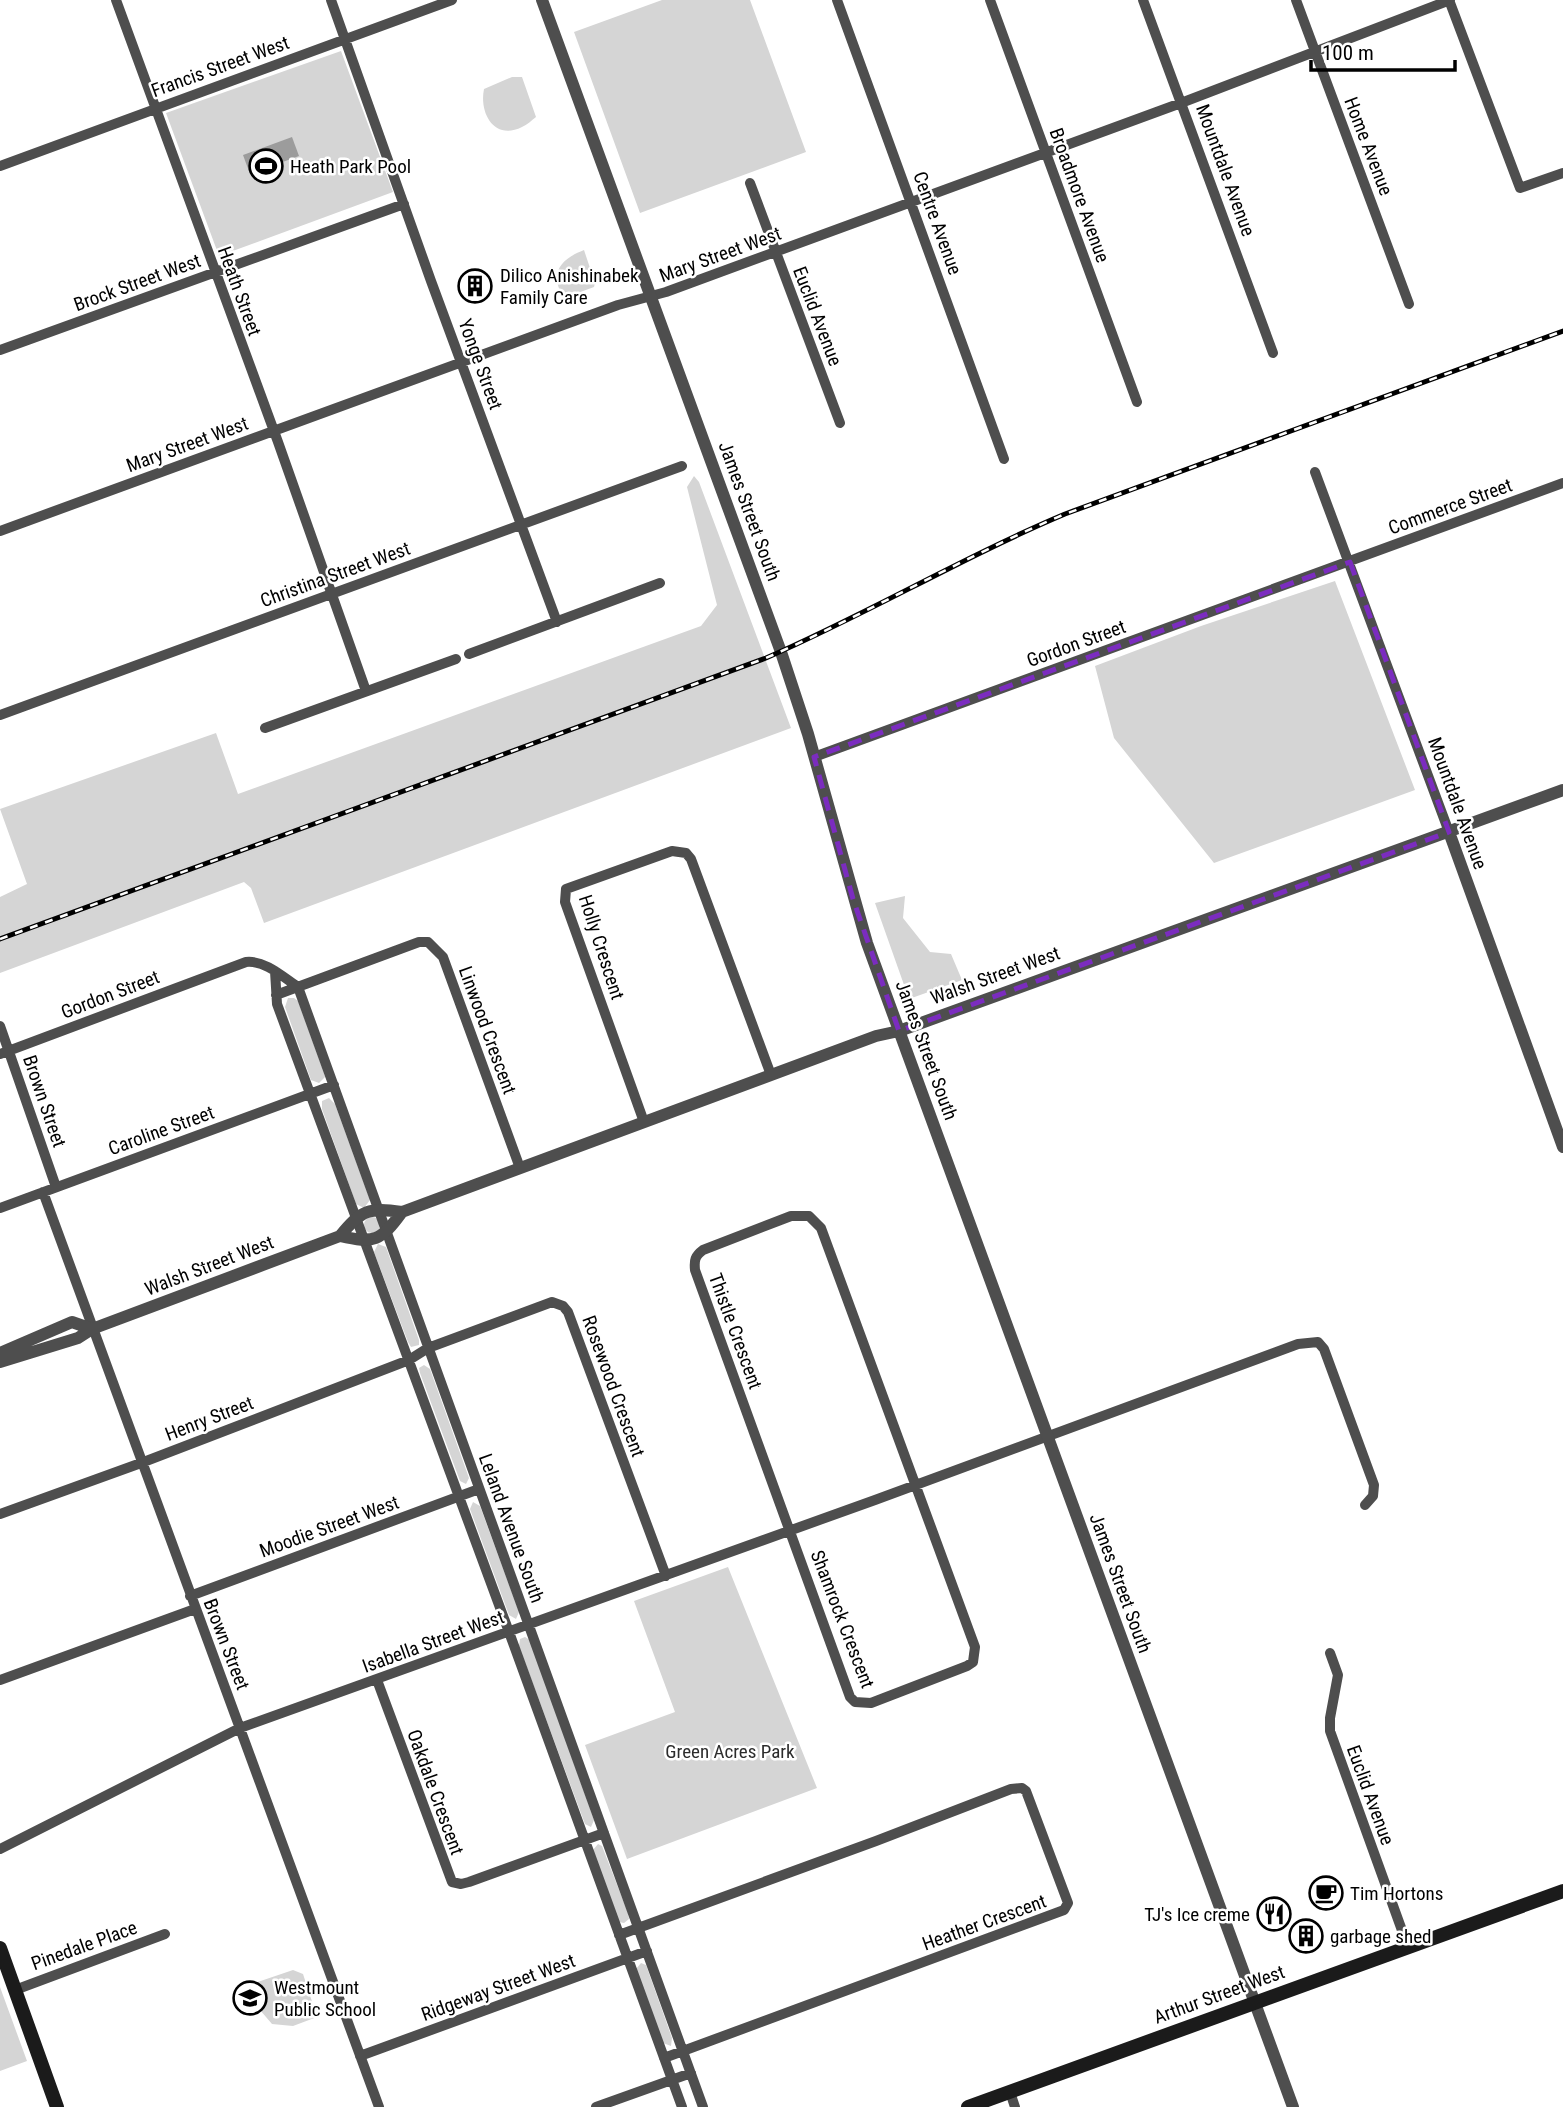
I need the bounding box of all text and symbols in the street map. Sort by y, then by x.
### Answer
scale bar [1311,28,1454,72]
street label: Francis Street West [148,31,292,102]
text: 100 m [1322,41,1374,65]
street label: Home Avenue [1339,94,1398,199]
street label: Mountdale Avenue [1191,101,1260,239]
street label: Broadmore Avenue [1045,125,1115,266]
sports icon: Heath Park Pool [247,147,285,185]
place label: Heath Park Pool [290,155,411,178]
street label: Centre Avenue [908,168,967,278]
street label: Mary Street West [656,222,784,287]
street label: Heath Street [213,243,266,339]
street label: Brock Street West [71,249,204,316]
street label: Euclid Avenue [788,263,847,369]
place label: Dilico Anishinabek Family Care [500,264,639,309]
building icon: Dilico Anishinabek Family Care [456,267,494,305]
street label: Yonge Street [453,315,508,413]
street label: Mary Street West [123,412,251,477]
street label: James Street South [714,438,785,584]
street label: Commerce Street [1385,473,1515,540]
street label: Christina Street West [257,537,413,612]
street label: Gordon Street [1024,615,1129,672]
street label: Mountdale Avenue [1423,734,1492,872]
street label: Holly Crescent [574,892,629,1002]
street label: Walsh Street West [927,941,1063,1010]
street label: Linwood Crescent [454,963,521,1097]
street label: Gordon Street [58,965,163,1024]
street label: James Street South [891,977,962,1123]
street label: Brown Street [18,1052,71,1150]
street label: Caroline Street [105,1101,217,1160]
street label: Walsh Street West [142,1230,277,1301]
street label: Thistle Crescent [704,1270,767,1392]
street label: Rosewood Crescent [577,1312,650,1460]
street label: Henry Street [162,1391,257,1446]
street label: Leland Avenue South [474,1451,549,1606]
street label: Moodie Street West [256,1491,402,1562]
street label: James Street South [1085,1510,1156,1656]
street label: Shamrock Crescent [806,1547,879,1691]
street label: Brown Street [199,1595,254,1693]
street label: Isabella Street West [359,1605,507,1678]
street label: Oakdale Crescent [402,1726,469,1858]
park label: Green Acres Park [665,1740,795,1763]
street label: Euclid Avenue [1342,1742,1399,1848]
cafe icon: Tim Hortons [1307,1874,1345,1912]
place label: Tim Hortons [1350,1882,1443,1905]
street label: Heather Crescent [919,1889,1049,1956]
restaurant icon: TJ's Ice creme [1255,1895,1293,1933]
place label: TJ's Ice creme [1144,1903,1250,1926]
street label: Pinedale Place [28,1916,140,1975]
building icon: garbage shed [1287,1917,1325,1955]
place label: garbage shed [1330,1925,1432,1948]
street label: Ridgeway Street West [418,1949,578,2026]
street label: Arthur Street West [1151,1960,1288,2029]
place label: Westmount Public School [274,1976,376,2021]
school or university icon: Westmount Public School [231,1979,269,2017]

